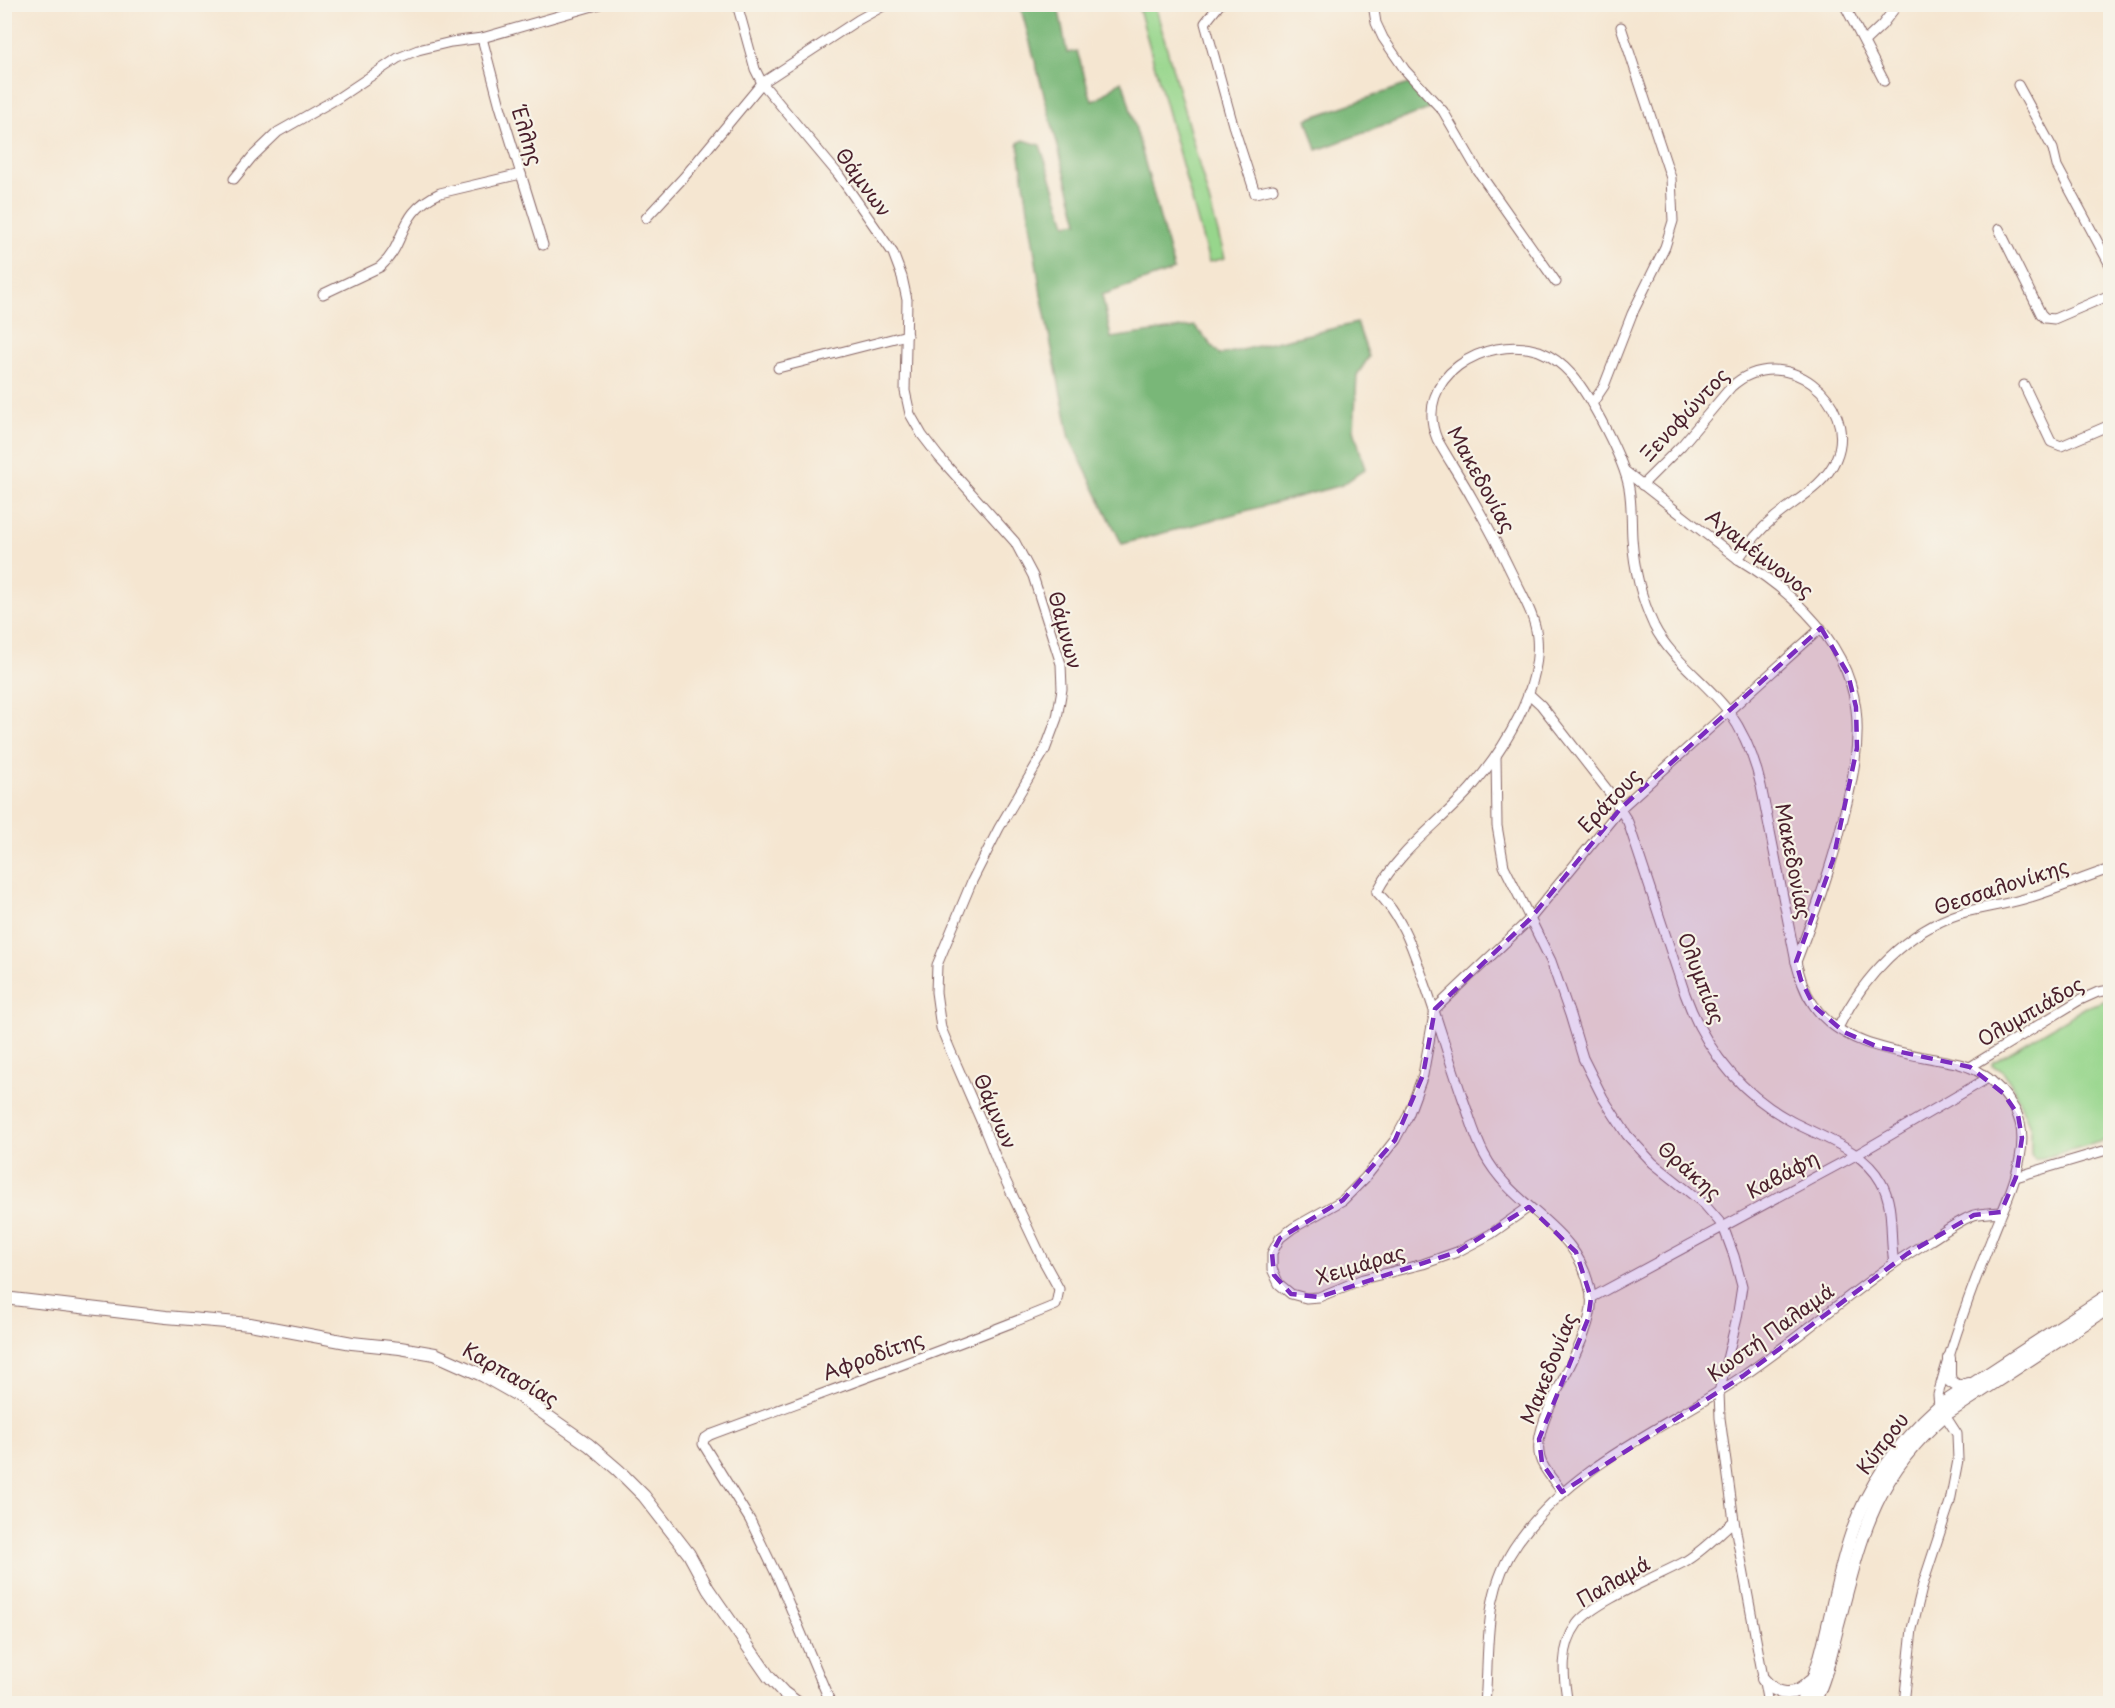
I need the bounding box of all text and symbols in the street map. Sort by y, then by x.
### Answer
street label: Έλλης [504,100,551,169]
street label: Θάμνων [828,141,900,223]
street label: Ξενοφώντος [1633,360,1735,468]
street label: Μακεδονίας [1440,420,1524,538]
street label: Αγαμέμνονος [1700,501,1820,605]
street label: Θάμνων [1041,588,1091,672]
street label: Εράτους [1571,761,1647,839]
street label: Μακεδονίας [1768,800,1820,922]
street label: Θεσσαλονίκης [1930,850,2072,922]
street label: Ολυμπίας [1671,928,1733,1028]
street label: Ολυμπιάδος [1971,969,2089,1053]
street label: Θάμνων [967,1068,1025,1154]
street label: Θράκης [1651,1133,1729,1207]
street label: Καβάφη [1740,1142,1824,1206]
street label: Χειμάρας [1311,1236,1409,1292]
street label: Κωστή Παλαμά [1700,1276,1840,1388]
street label: Μακεδονίας [1512,1308,1584,1428]
street label: Αφροδίτης [818,1323,928,1387]
street label: Καρπασίας [457,1334,565,1414]
street label: Κύπρου [1849,1405,1915,1481]
street label: Παλαμά [1571,1548,1655,1614]

